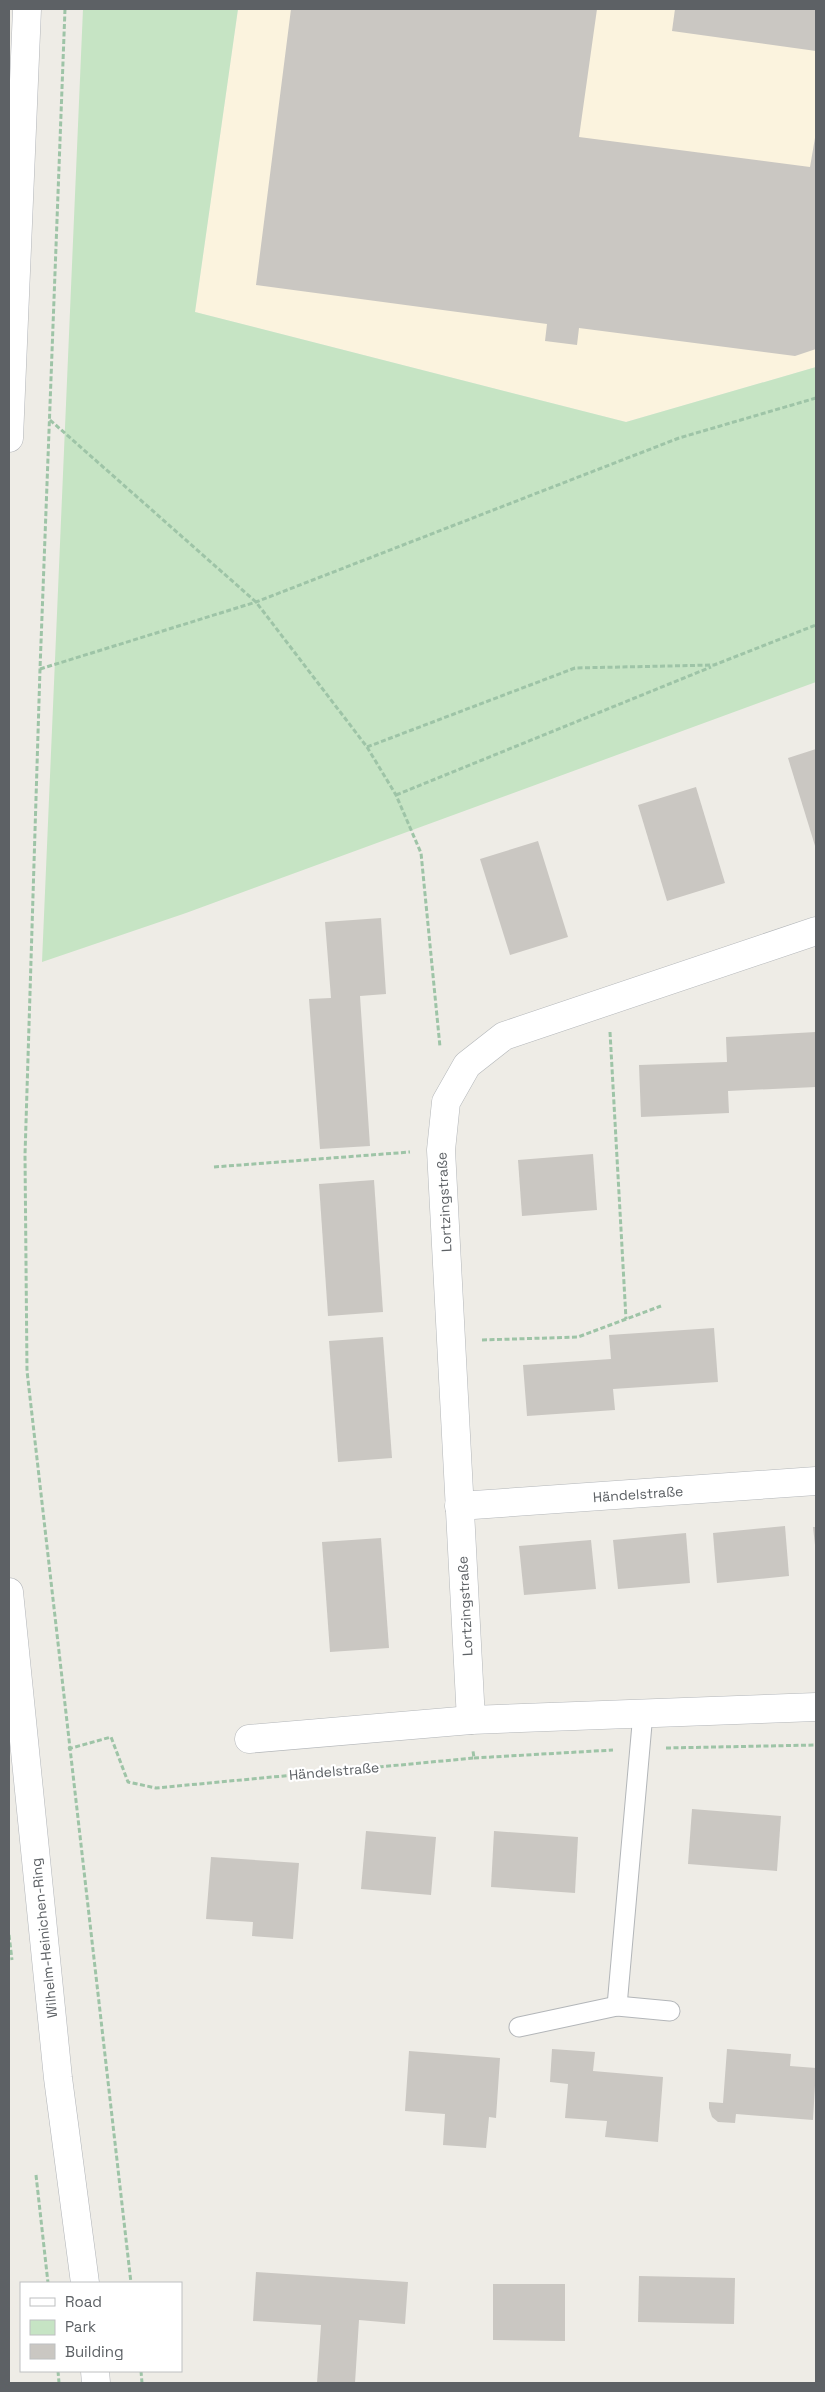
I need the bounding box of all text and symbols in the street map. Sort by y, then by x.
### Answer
street label: Lortzingstraße [432,1152,456,1252]
street label: Händelstraße [592,1482,684,1506]
street label: Lortzingstraße [453,1556,477,1656]
street label: Händelstraße [288,1758,380,1784]
street label: Wilhelm-Heinichen-Ring [27,1857,61,2019]
legend [20,2282,182,2372]
text: Road [65,2292,102,2311]
text: Park [65,2317,96,2336]
text: Building [65,2342,124,2361]

